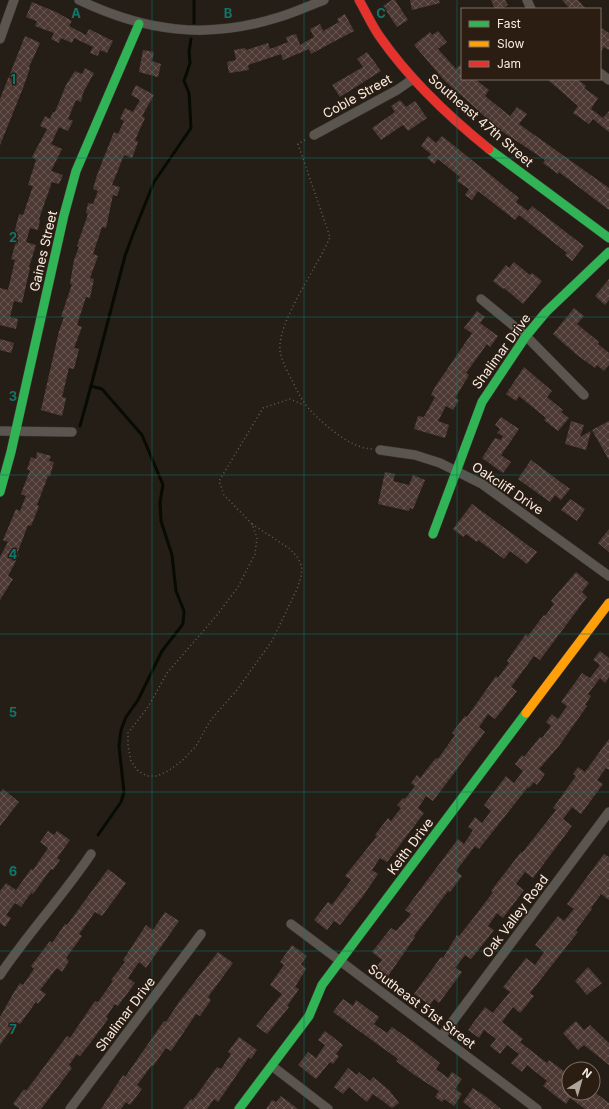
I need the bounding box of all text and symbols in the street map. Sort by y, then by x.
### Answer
text: A [71,5,81,21]
text: B [224,5,233,21]
text: C [376,5,386,21]
legend [461,8,601,80]
text: Fast [497,16,521,31]
text: Slow [497,36,525,51]
text: Jam [497,56,521,71]
street label: Southeast 47th Street [425,70,537,170]
text: 1 [10,71,16,87]
street label: Coble Street [320,71,394,121]
street label: Gaines Street [26,209,60,293]
text: 2 [9,229,17,245]
street label: Shalimar Drive [468,310,534,392]
text: 3 [9,388,17,404]
street label: Oakcliff Drive [469,458,547,518]
text: 4 [9,546,18,562]
text: 5 [9,704,17,720]
street label: Keith Drive [384,815,436,877]
text: 6 [9,863,17,879]
street label: Oak Valley Road [479,871,551,961]
street label: Southeast 51st Street [365,960,479,1052]
street label: Shalimar Drive [92,974,158,1054]
text: 7 [9,1021,17,1037]
north arrow [561,1061,601,1101]
text: N [579,1065,595,1081]

